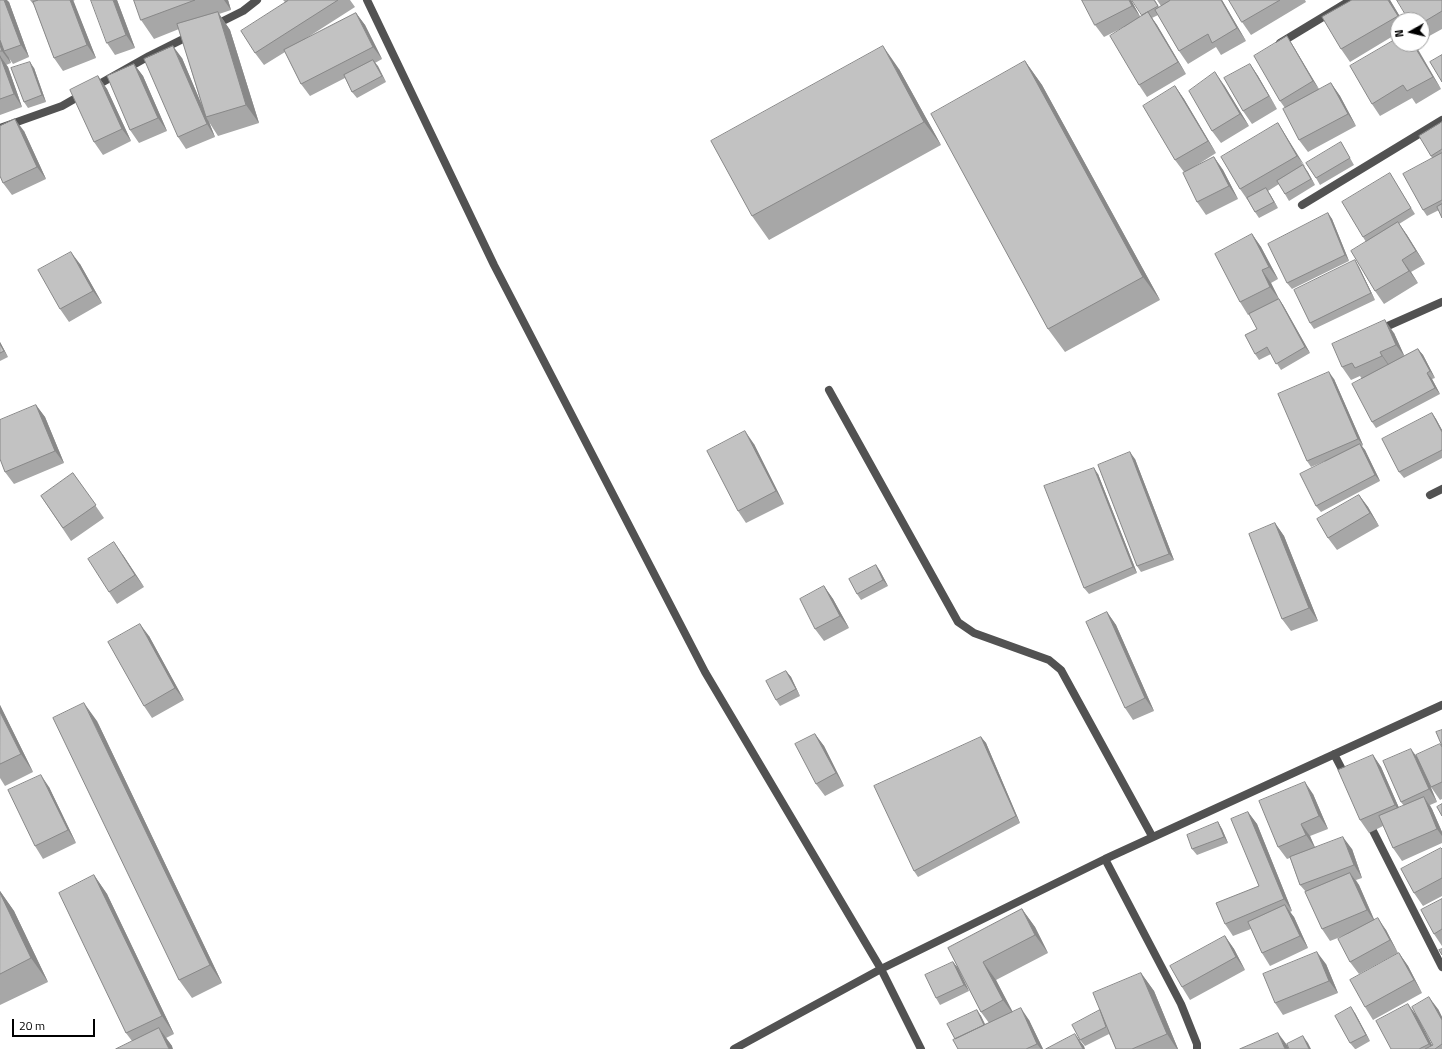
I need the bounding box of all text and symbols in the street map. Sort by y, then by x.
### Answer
north arrow [1390,12,1430,52]
text: N [1391,29,1408,38]
scale bar [14,1011,97,1037]
text: 20 m [19,1016,45,1035]

